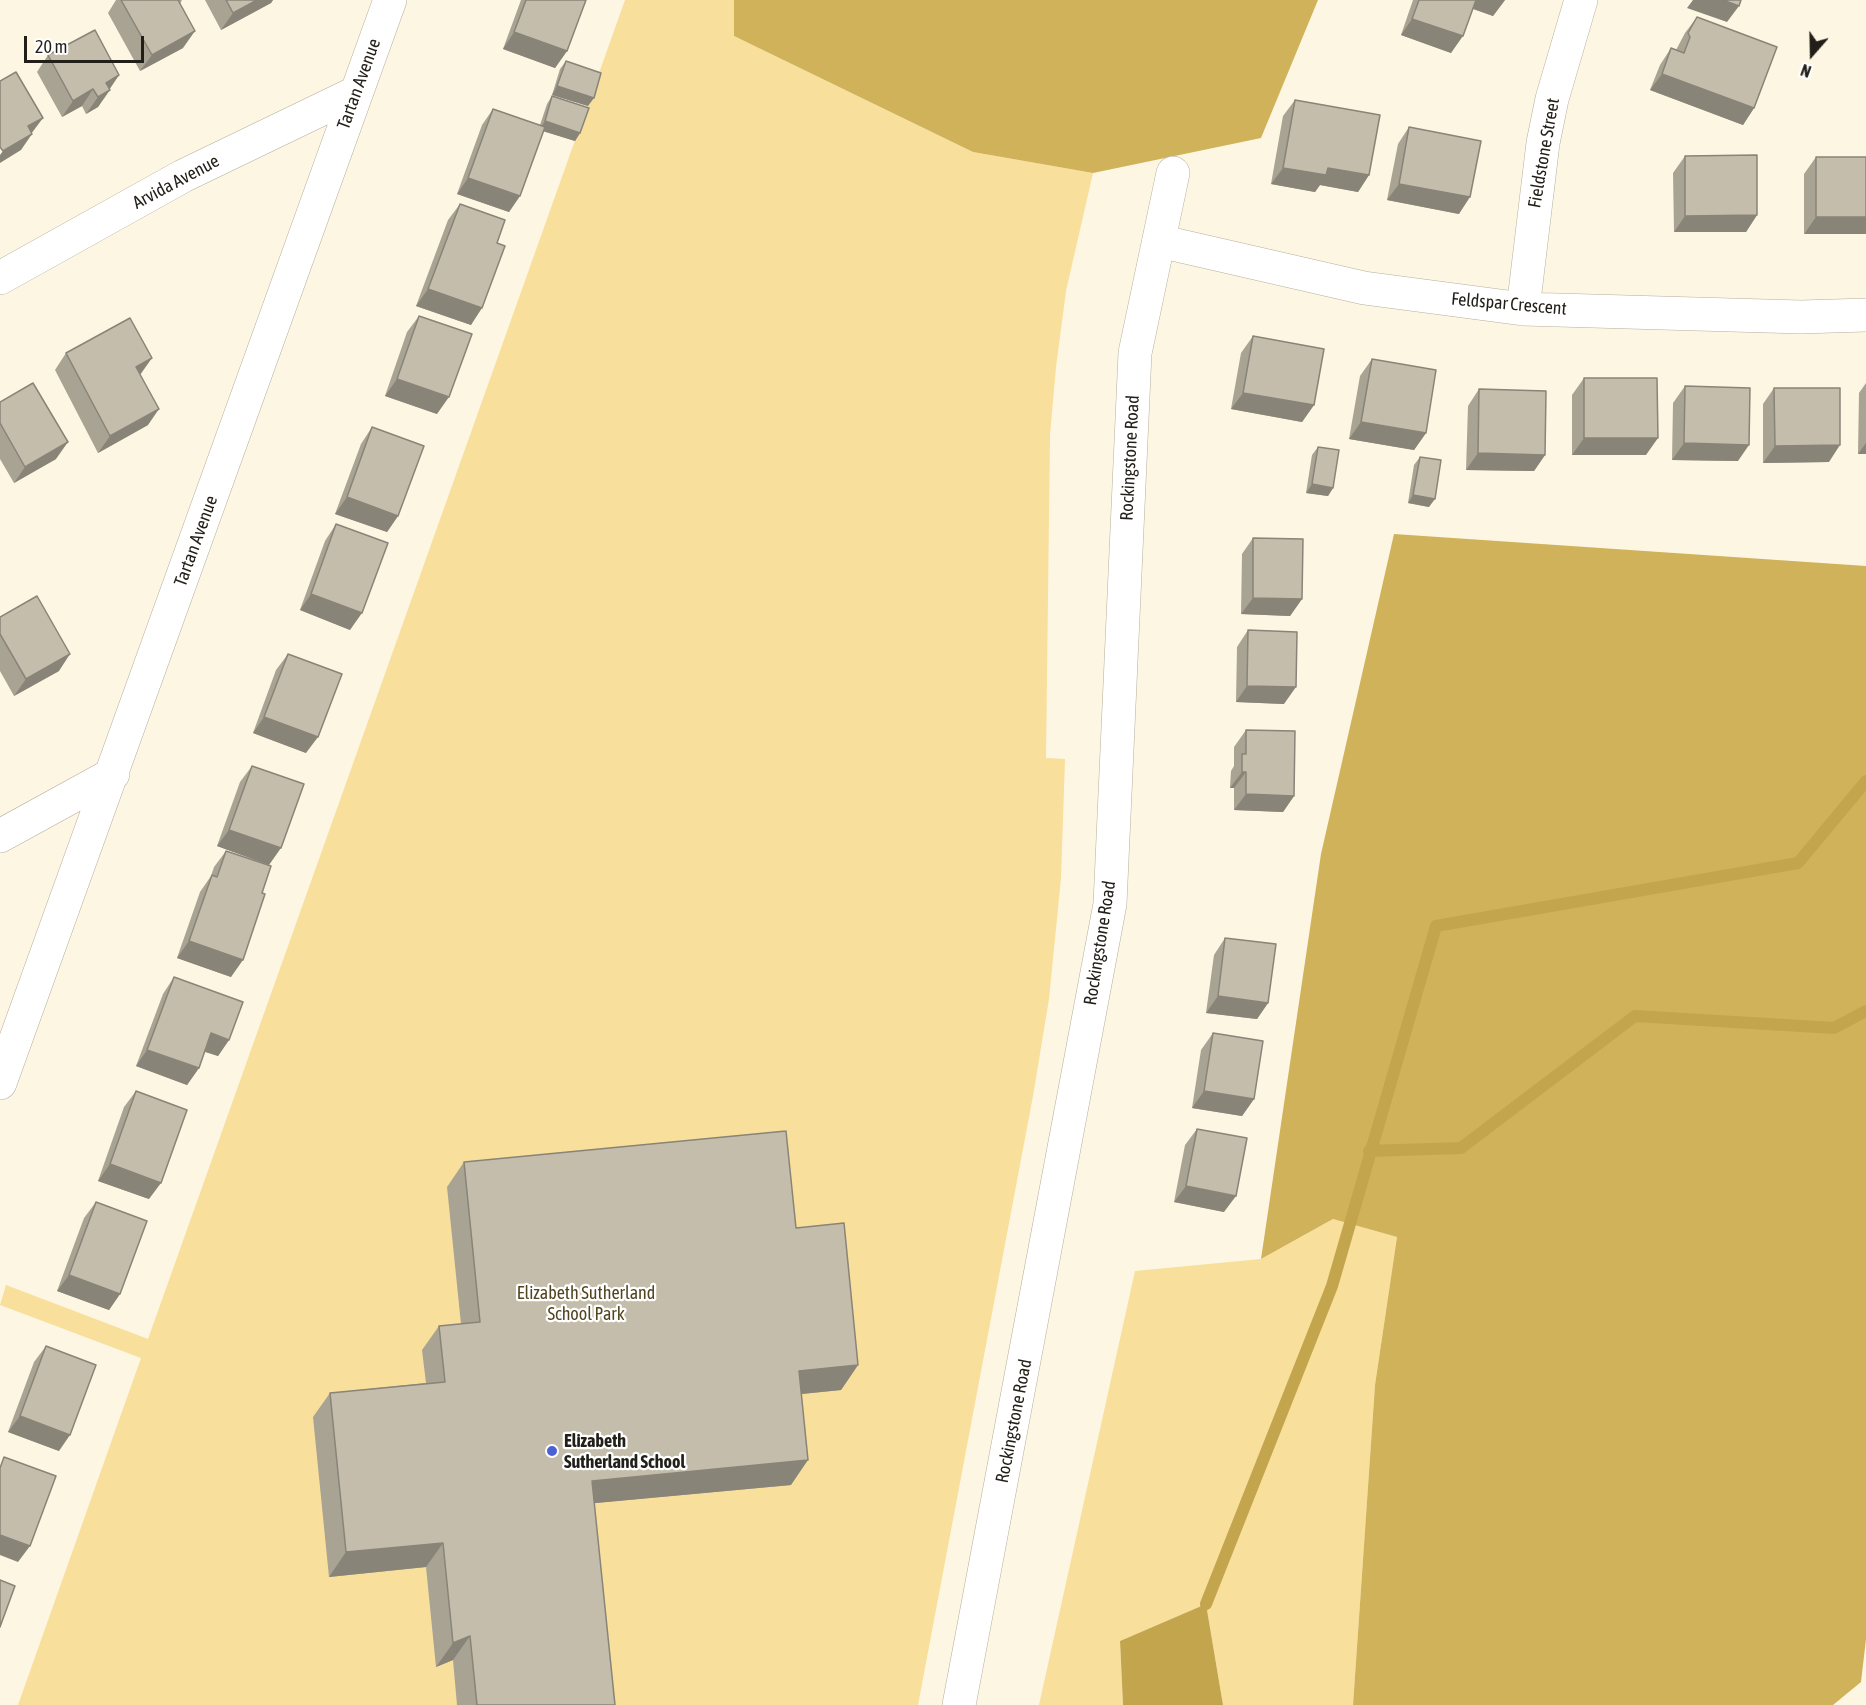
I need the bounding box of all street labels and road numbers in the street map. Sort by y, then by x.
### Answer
street label: Tartan Avenue [333,36,385,132]
street label: Fieldstone Street [1524,96,1564,210]
street label: Arvida Avenue [129,150,223,214]
street label: Feldspar Crescent [1450,288,1568,320]
street label: Rockingstone Road [1116,395,1144,521]
street label: Tartan Avenue [170,493,222,589]
street label: Rockingstone Road [1080,879,1120,1007]
street label: Rockingstone Road [991,1357,1037,1485]

